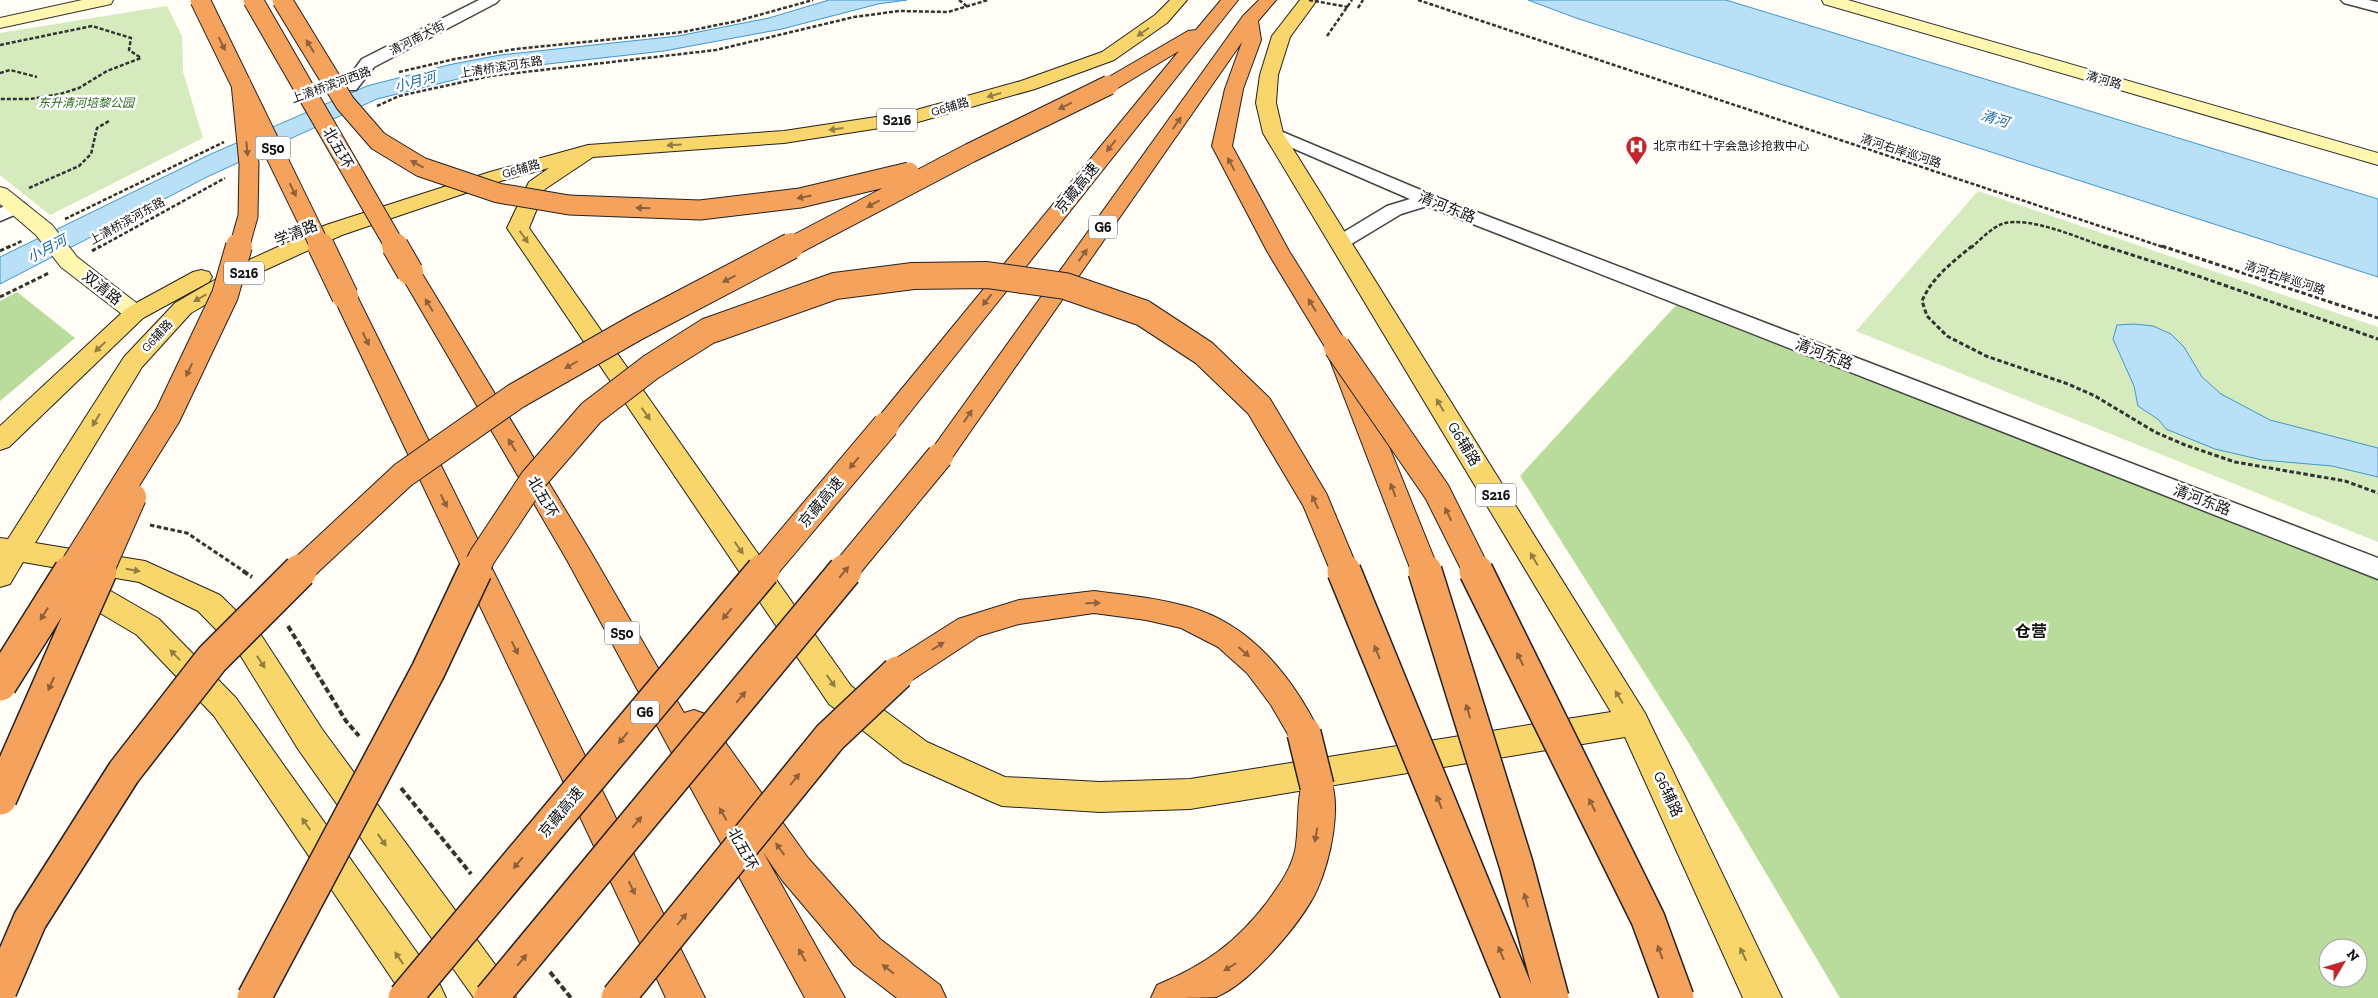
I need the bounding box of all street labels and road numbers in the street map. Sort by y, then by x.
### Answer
street label: 清河南大街 [387,18,447,58]
street label: 上清桥滨河东路 [458,54,544,80]
street label: 上清桥滨河西路 [289,64,373,106]
street label: 清河路 [2085,68,2123,92]
street label: G6辅路 [929,95,971,119]
road number: S216 [877,108,917,132]
street label: 北五环 [319,124,357,172]
street label: 清河右岸巡河路 [1859,131,1943,171]
road number: S50 [256,136,290,160]
street label: G6辅路 [500,157,542,181]
street label: 京藏高速 [1051,159,1103,217]
street label: 清河东路 [1416,187,1478,227]
street label: 上清桥滨河东路 [87,195,167,247]
street label: 学清路 [272,216,320,250]
road number: G6 [1089,216,1117,238]
street label: 清河右岸巡河路 [2243,258,2327,298]
road number: S216 [224,262,264,284]
street label: 双清路 [79,267,125,309]
street label: G6辅路 [139,317,175,355]
street label: 清河东路 [1793,335,1855,373]
street label: G6辅路 [1444,419,1484,469]
street label: 北五环 [524,473,562,521]
street label: 京藏高速 [795,473,847,531]
street label: 清河东路 [2171,481,2233,519]
road number: S216 [1476,484,1516,506]
road number: S50 [604,622,640,644]
road number: G6 [631,700,659,724]
street label: G6辅路 [1650,768,1686,820]
street label: 京藏高速 [535,783,587,841]
street label: 北五环 [724,825,762,873]

